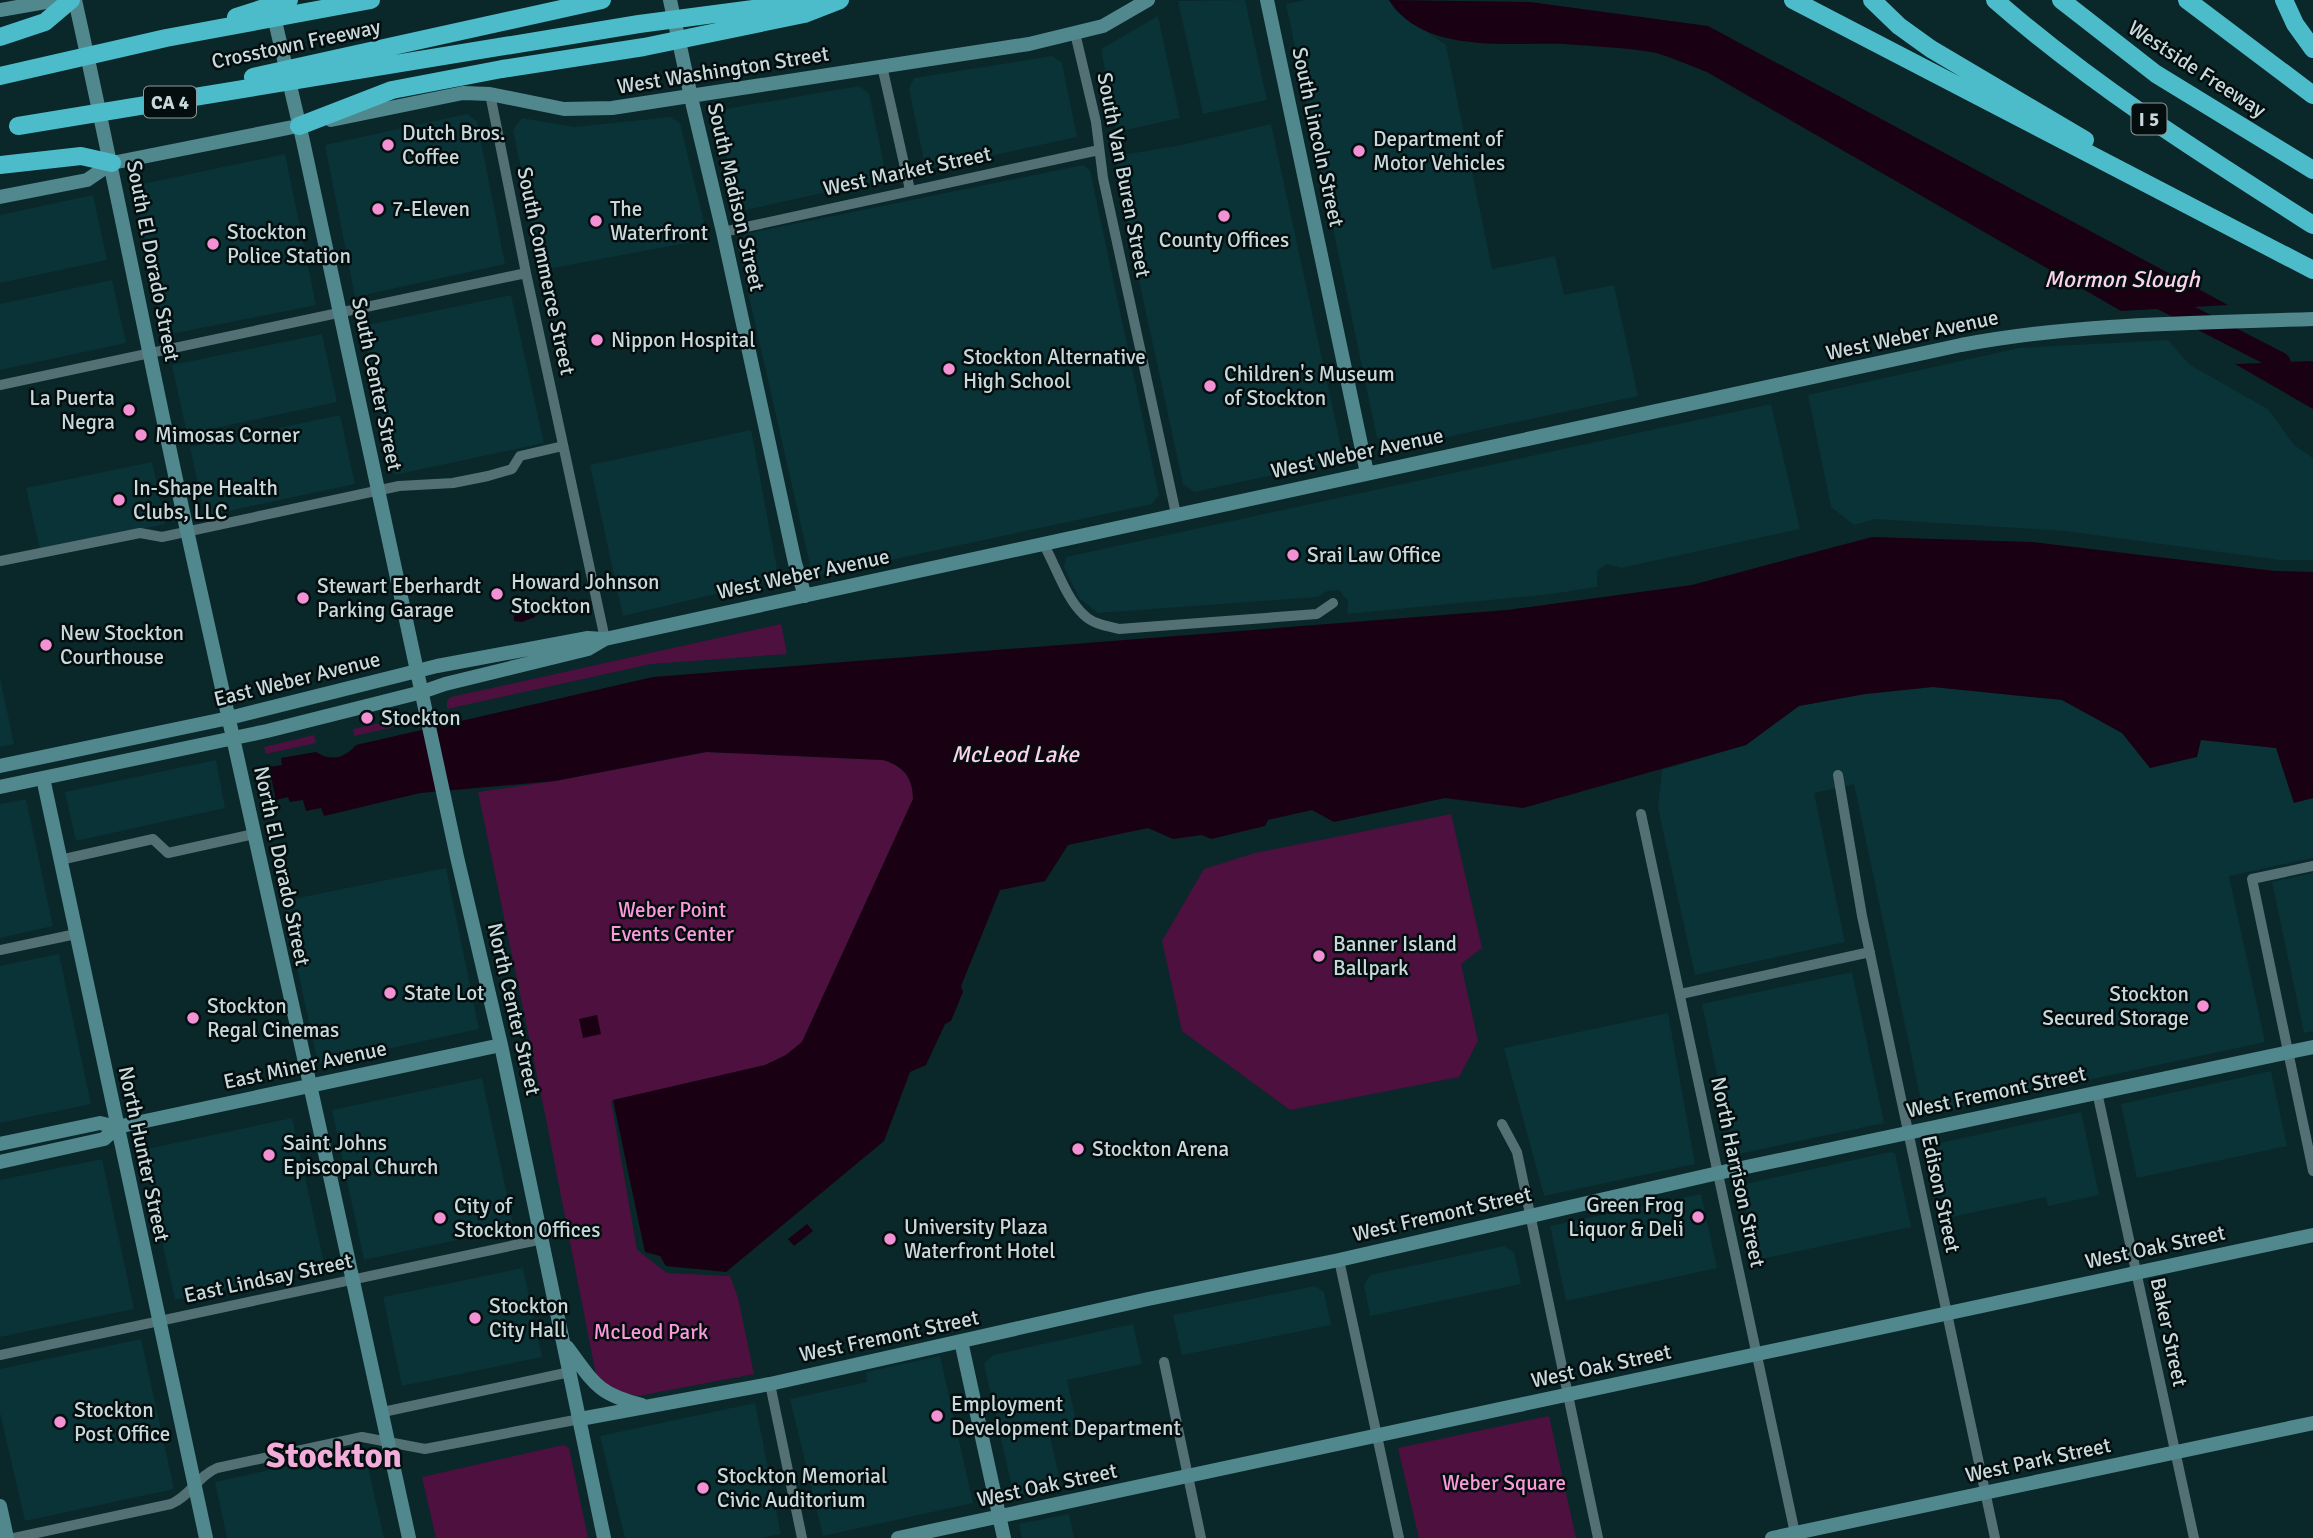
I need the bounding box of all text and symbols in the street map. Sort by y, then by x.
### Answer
street label: Crosstown Freeway [209,13,383,75]
street label: Westside Freeway [2123,15,2271,123]
street label: West Washington Street [615,40,831,100]
street label: South Lincoln Street [1286,45,1350,229]
street label: South Van Buren Street [1091,70,1157,280]
road number: CA 4 [144,86,196,118]
street label: South Madison Street [702,100,770,294]
road number: I 5 [2132,104,2166,134]
place label: Dutch Bros. Coffee [402,120,506,170]
place label: Department of Motor Vehicles [1373,126,1505,176]
marker: Dutch Bros. Coffee [380,137,396,153]
street label: West Market Street [820,140,994,202]
marker: Department of Motor Vehicles [1351,143,1367,159]
street label: South El Dorado Street [121,158,185,364]
street label: South Commerce Street [511,165,581,377]
place label: 7-Eleven [392,196,470,222]
place label: The Waterfront [610,196,708,246]
marker: 7-Eleven [370,201,386,217]
marker: County Offices [1216,208,1232,224]
marker: The Waterfront [588,213,604,229]
place label: Stockton Police Station [227,219,351,269]
place label: County Offices [1159,227,1289,253]
marker: Stockton Police Station [205,236,221,252]
water label: Mormon Slough [2044,265,2201,294]
street label: South Center Street [346,295,408,473]
street label: West Weber Avenue [1823,304,2001,366]
place label: Nippon Hospital [611,327,755,353]
marker: Nippon Hospital [589,332,605,348]
place label: Stockton Alternative High School [963,344,1146,394]
marker: Stockton Alternative High School [941,361,957,377]
place label: Children's Museum of Stockton [1224,361,1395,411]
marker: Children's Museum of Stockton [1202,378,1218,394]
place label: La Puerta Negra [29,385,115,435]
marker: La Puerta Negra [121,402,137,418]
place label: Mimosas Corner [155,422,300,448]
street label: West Weber Avenue [1268,422,1446,484]
marker: Mimosas Corner [133,427,149,443]
place label: In-Shape Health Clubs, LLC [133,475,278,525]
marker: In-Shape Health Clubs, LLC [111,492,127,508]
place label: Srai Law Office [1307,542,1441,568]
street label: West Weber Avenue [714,543,892,605]
marker: Srai Law Office [1285,547,1301,563]
place label: Howard Johnson Stockton [511,569,660,619]
place label: Stewart Eberhardt Parking Garage [317,573,481,623]
marker: Howard Johnson Stockton [489,586,505,602]
marker: Stewart Eberhardt Parking Garage [295,590,311,606]
place label: New Stockton Courthouse [60,620,184,670]
marker: New Stockton Courthouse [38,637,54,653]
street label: East Weber Avenue [211,646,383,712]
place label: Stockton [381,705,461,731]
marker: Stockton [359,710,375,726]
water label: McLeod Lake [951,740,1080,769]
street label: North El Dorado Street [248,764,316,968]
park label: Weber Point Events Center [610,897,734,947]
street label: North Center Street [482,920,546,1098]
place label: Banner Island Ballpark [1333,931,1457,981]
marker: Banner Island Ballpark [1311,948,1327,964]
place label: State Lot [404,980,484,1006]
place label: Stockton Secured Storage [2042,981,2189,1031]
marker: State Lot [382,985,398,1001]
place label: Stockton Regal Cinemas [207,993,339,1043]
marker: Stockton Secured Storage [2195,998,2211,1014]
marker: Stockton Regal Cinemas [185,1010,201,1026]
street label: East Miner Avenue [221,1035,389,1095]
street label: West Fremont Street [1904,1060,2088,1124]
street label: North Hunter Street [113,1064,175,1244]
street label: North Harrison Street [1705,1074,1771,1270]
place label: Saint Johns Episcopal Church [283,1130,438,1180]
street label: Edison Street [1916,1133,1966,1255]
place label: Stockton Arena [1092,1136,1229,1162]
marker: Stockton Arena [1070,1141,1086,1157]
marker: Saint Johns Episcopal Church [261,1147,277,1163]
street label: West Fremont Street [1350,1181,1534,1247]
place label: Green Frog Liquor & Deli [1568,1192,1684,1242]
place label: City of Stockton Offices [454,1193,600,1243]
marker: Green Frog Liquor & Deli [1690,1209,1706,1225]
marker: City of Stockton Offices [432,1210,448,1226]
place label: University Plaza Waterfront Hotel [904,1214,1055,1264]
street label: West Oak Street [2082,1219,2228,1275]
marker: University Plaza Waterfront Hotel [882,1231,898,1247]
street label: East Lindsay Street [182,1247,354,1309]
street label: Baker Street [2145,1275,2193,1389]
place label: Stockton City Hall [489,1293,569,1343]
street label: West Fremont Street [797,1304,981,1368]
marker: Stockton City Hall [467,1310,483,1326]
park label: McLeod Park [594,1319,709,1345]
street label: West Oak Street [1528,1338,1674,1394]
place label: Employment Development Department [951,1391,1181,1441]
place label: Stockton Post Office [74,1397,170,1447]
marker: Employment Development Department [929,1408,945,1424]
marker: Stockton Post Office [52,1414,68,1430]
street label: West Park Street [1963,1432,2113,1488]
district label: Stockton [266,1434,402,1477]
street label: West Oak Street [974,1457,1120,1513]
place label: Stockton Memorial Civic Auditorium [717,1463,887,1513]
park label: Weber Square [1442,1470,1566,1496]
marker: Stockton Memorial Civic Auditorium [695,1480,711,1496]

